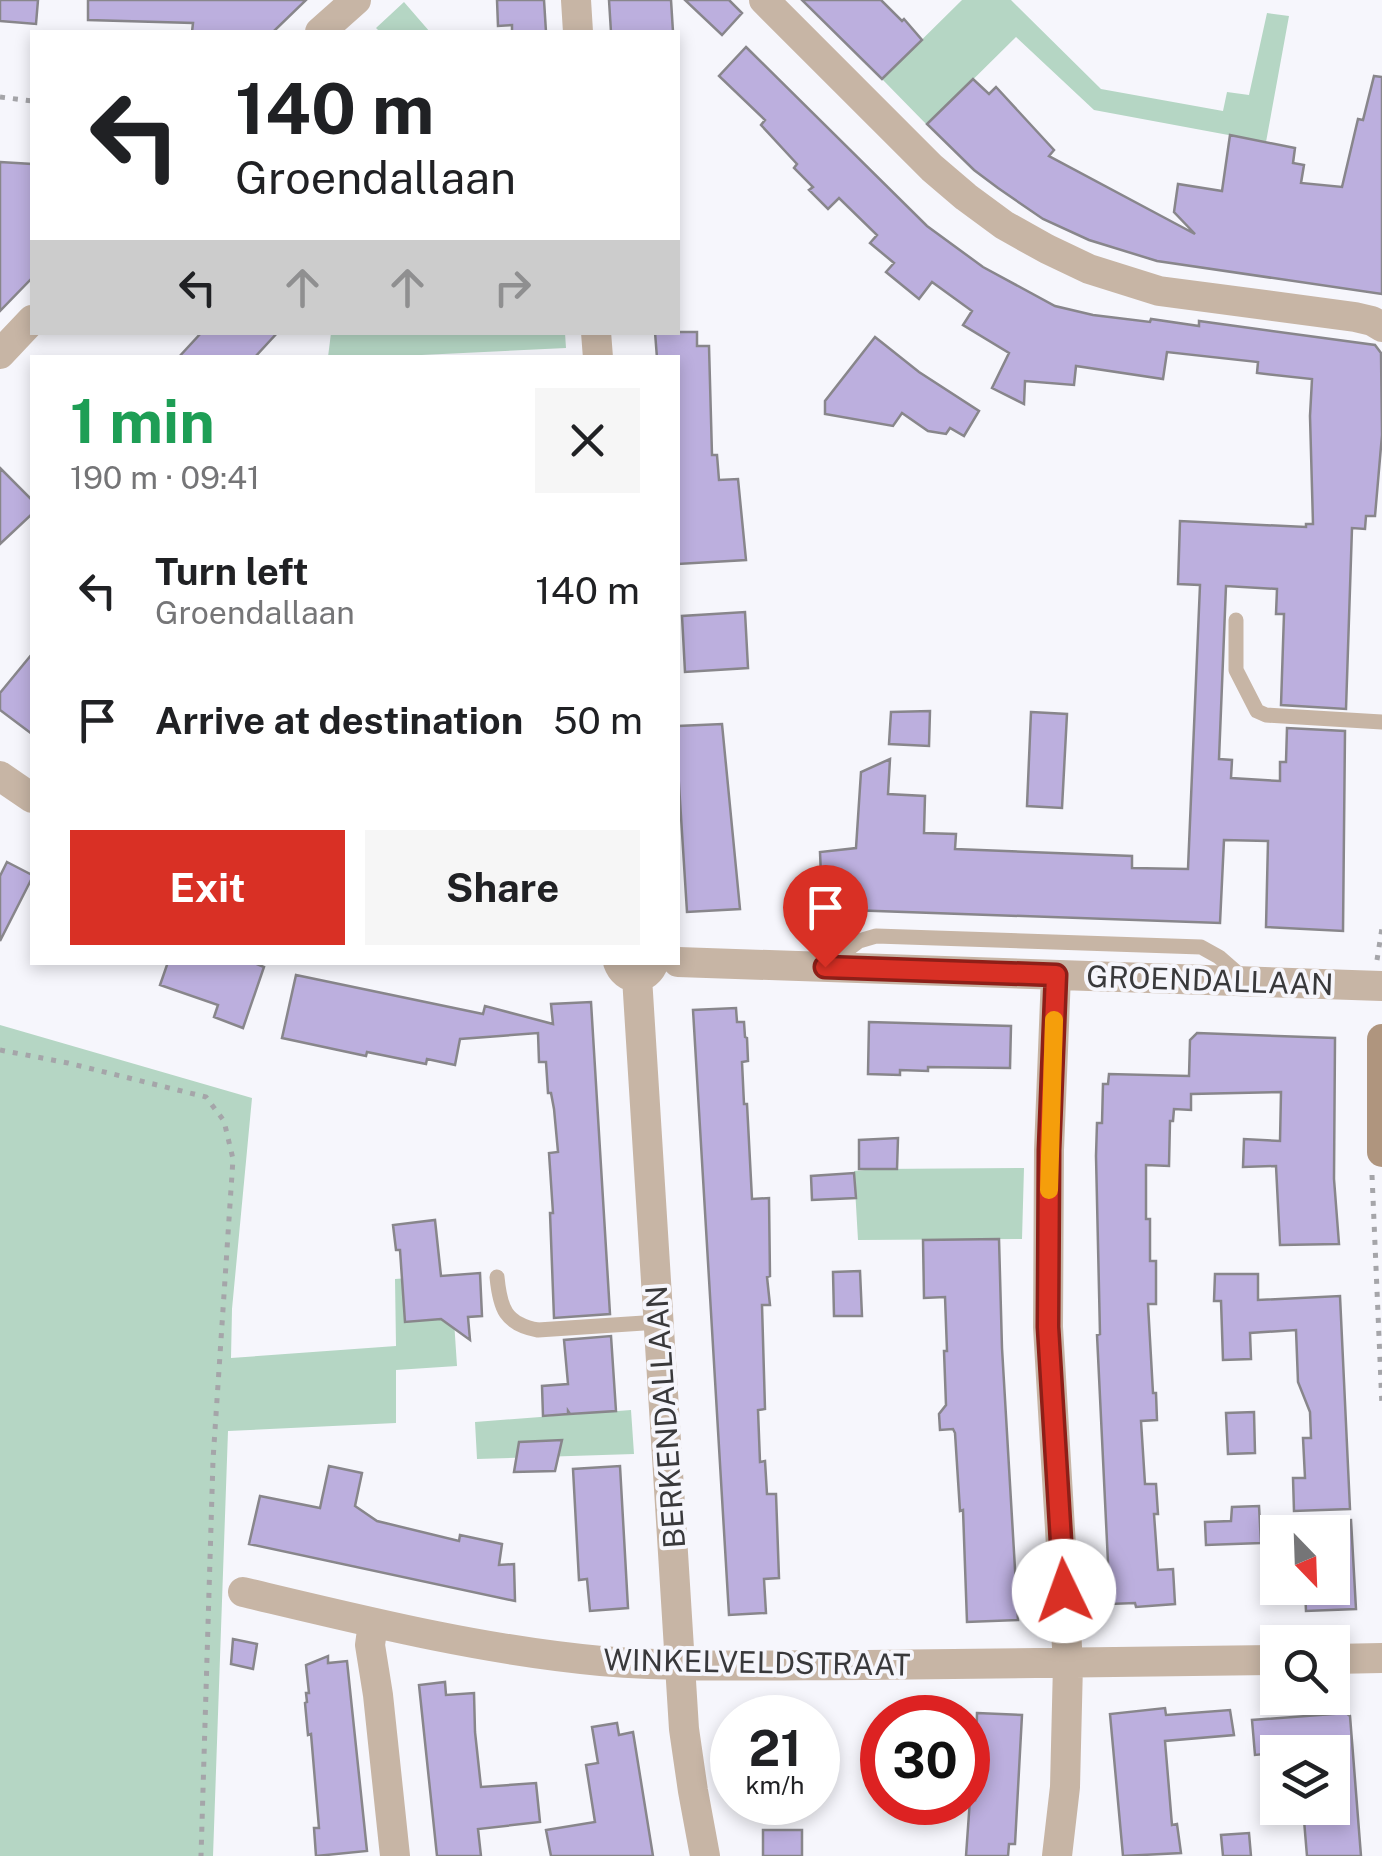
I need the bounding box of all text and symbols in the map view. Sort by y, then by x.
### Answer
text: 140 m [235,67,434,150]
icon: left [70,70,200,200]
text: Groendallaan [235,151,516,204]
icon: left [170,260,225,315]
icon: ahead [275,260,330,315]
icon: ahead [380,260,435,315]
icon: right [485,260,540,315]
text: 1 min [70,386,215,457]
button: close [535,388,640,493]
text: 190 m · 09:41 [70,459,260,496]
text: Turn left [155,549,309,594]
icon: left [70,563,125,618]
text: 140 m [535,568,640,613]
text: Groendallaan [155,594,355,631]
icon: arrive [70,693,125,748]
text: Arrive at destination [155,698,523,743]
text: 50 m [553,698,643,743]
button: Exit [70,830,345,945]
button: Share [365,830,640,945]
pin [783,865,868,968]
icon: arrive [798,880,853,935]
street label: GROENDALLAAN [1086,958,1334,1002]
street label: BERKENDALLAAN [638,1284,692,1550]
north arrow [1260,1515,1350,1605]
map controls [1260,1515,1350,1825]
position arrow [1012,1539,1116,1643]
button: search [1260,1625,1350,1715]
street label: WINKELVELDSTRAAT [603,1641,911,1683]
speed limit sign: 30 [860,1695,990,1825]
text: 21 [748,1718,802,1777]
button: layers [1260,1735,1350,1825]
text: km/h [746,1770,804,1800]

